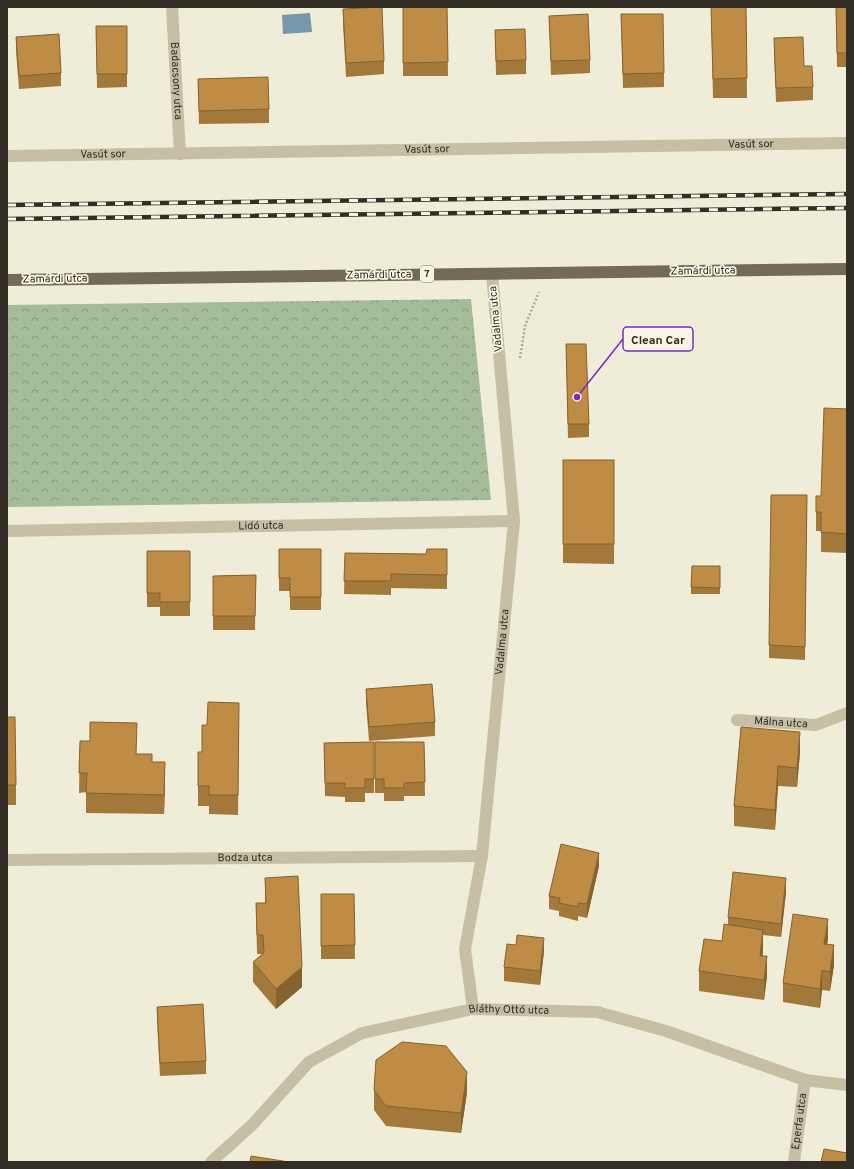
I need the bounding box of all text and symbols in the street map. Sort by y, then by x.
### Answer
street label: Badacsony utca [167,42,185,120]
street label: Vasút sor [728,137,775,152]
street label: Vasút sor [404,142,451,157]
street label: Vasút sor [80,147,127,162]
street label: Zamárdi utca [670,263,736,279]
road number: 7 [420,266,434,282]
street label: Zamárdi utca [346,267,412,283]
street label: Zamárdi utca [22,271,88,287]
street label: Vadalma utca [486,285,506,353]
callout: Clean Car [623,327,693,351]
text: Clean Car [631,333,685,349]
street label: Lidó utca [238,519,284,533]
street label: Vadalma utca [492,608,513,676]
street label: Málna utca [754,714,808,731]
street label: Bodza utca [217,851,273,865]
street label: Bláthy Ottó utca [467,1002,550,1018]
street label: Eperfa utca [789,1092,810,1150]

